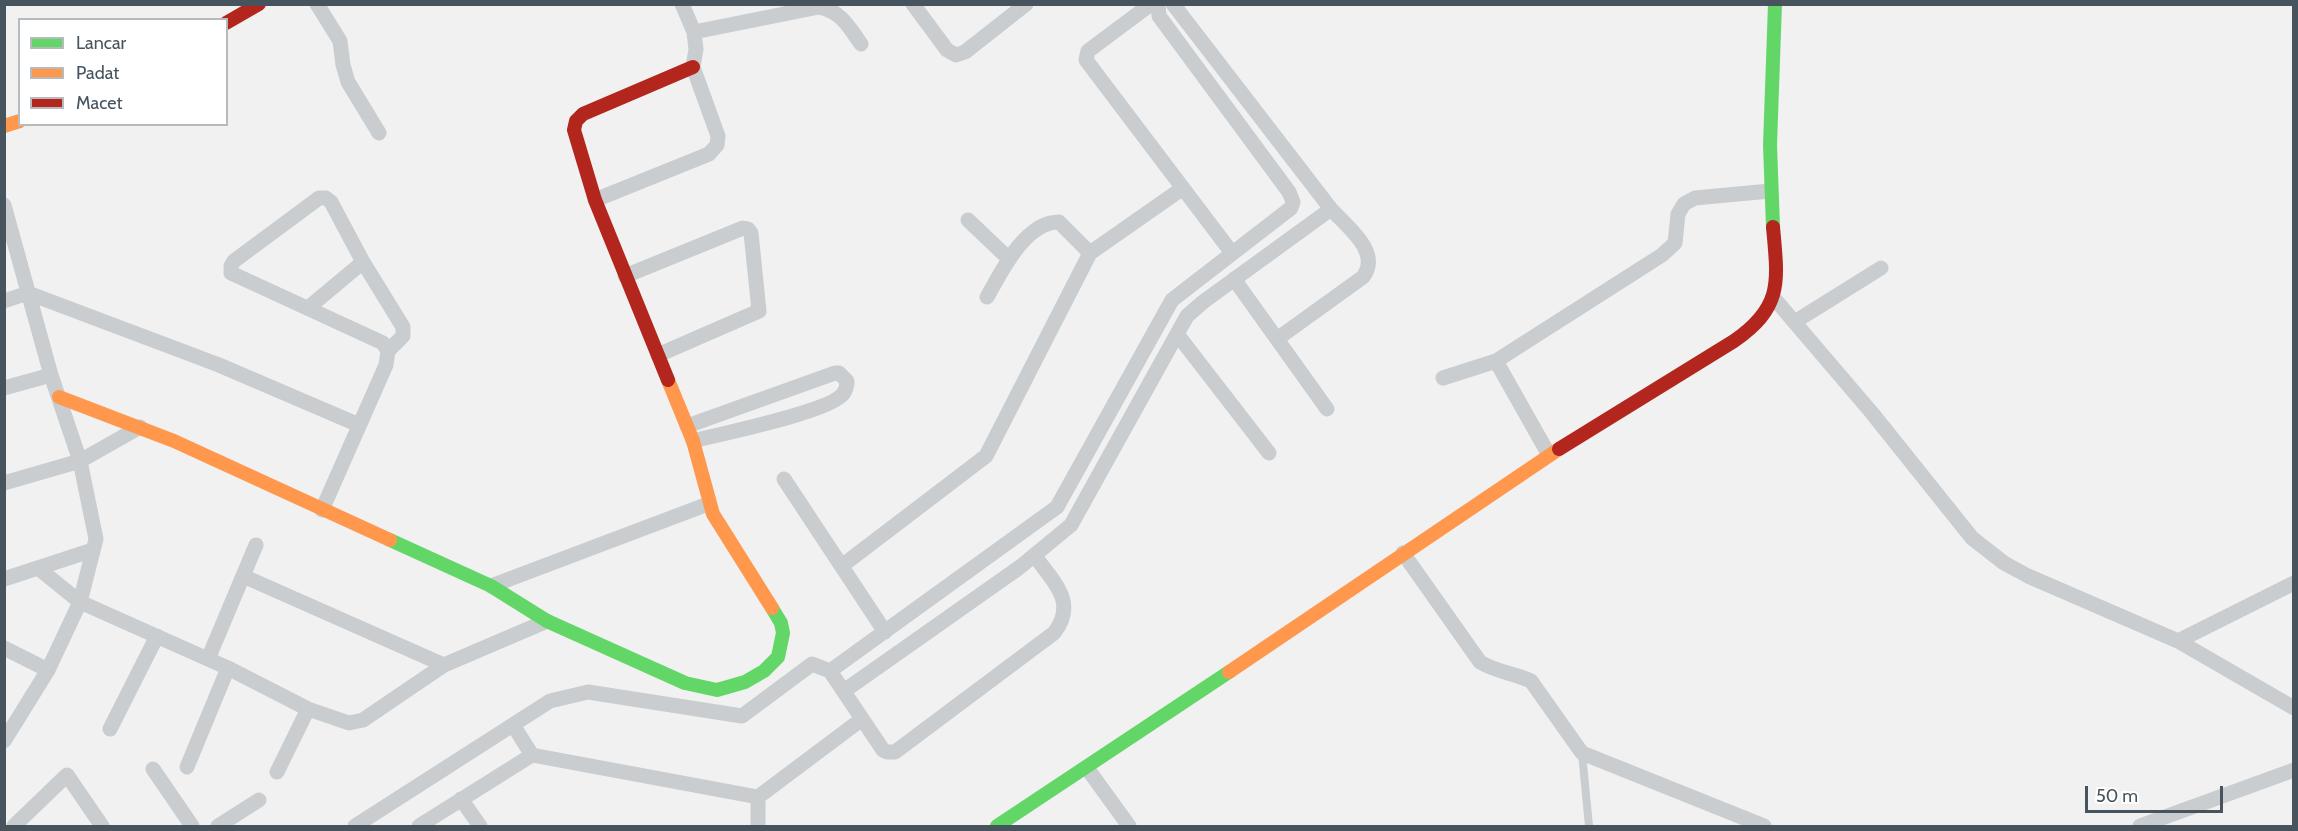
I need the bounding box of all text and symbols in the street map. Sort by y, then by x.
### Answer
legend [18,18,228,126]
text: Lancar [76,32,126,54]
text: Padat [76,62,119,84]
text: Macet [76,92,122,114]
scale bar [2088,774,2226,812]
text: 50 m [2096,785,2138,807]

